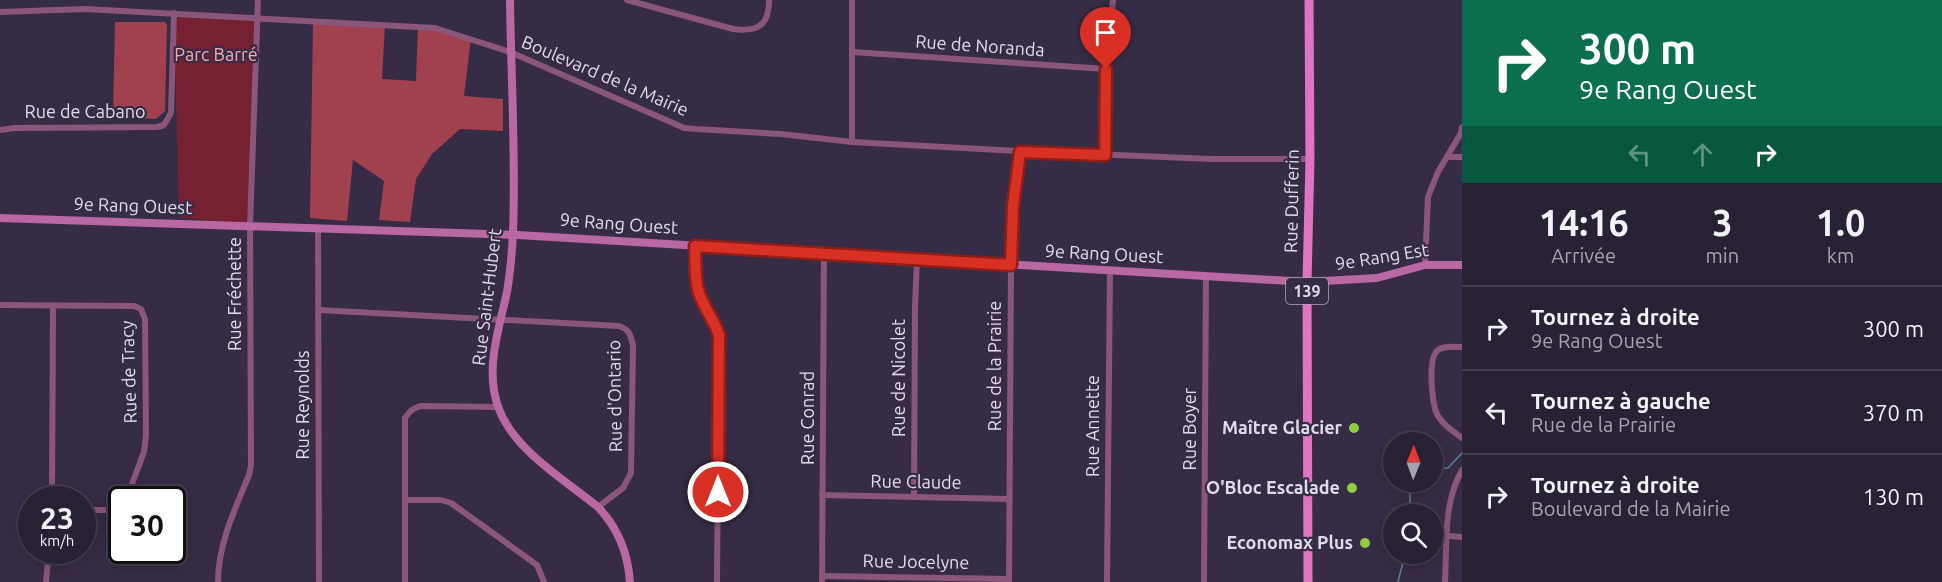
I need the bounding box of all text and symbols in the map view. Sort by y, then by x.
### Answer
pin [1080,7,1131,69]
icon: arrive [1089,16,1122,49]
icon: right [1480,24,1558,102]
text: 300 m [1579,25,1696,72]
street label: Boulevard de la Mairie [519,31,692,119]
street label: Rue de Noranda [915,31,1045,59]
park label: Parc Barré [174,44,258,64]
text: 9e Rang Ouest [1579,74,1757,104]
street label: Rue de Cabano [24,101,146,121]
icon: left [1623,138,1656,171]
icon: ahead [1686,138,1719,171]
icon: right [1749,138,1782,171]
street label: Rue Dufferin [1280,149,1302,253]
street label: 9e Rang Ouest [73,193,193,217]
text: 14:16 [1539,202,1629,243]
text: 3 [1712,202,1732,243]
text: 1.0 [1816,202,1865,243]
street label: 9e Rang Ouest [559,209,679,237]
street label: Rue Saint-Hubert [468,227,504,367]
street label: Rue Fréchette [224,237,244,351]
street label: 9e Rang Est [1334,239,1430,273]
street label: 9e Rang Ouest [1044,240,1164,266]
text: Arrivée [1551,244,1616,267]
text: min [1706,244,1739,267]
text: km [1827,244,1854,267]
road number: 139 [1286,278,1328,304]
street label: Rue de la Prairie [984,301,1004,431]
text: Tournez à droite [1531,304,1700,329]
icon: right [1480,312,1513,345]
text: 300 m [1863,316,1924,341]
street label: Rue de Nicolet [888,319,908,437]
street label: Rue de Tracy [116,320,140,424]
text: 9e Rang Ouest [1531,329,1663,352]
street label: Rue d'Ontario [603,340,625,452]
street label: Rue Reynolds [292,350,312,460]
street label: Rue Conrad [797,371,817,465]
street label: Rue Annette [1082,375,1102,477]
street label: Rue Boyer [1179,387,1199,470]
text: Tournez à gauche [1531,388,1711,413]
icon: left [1480,396,1513,429]
text: 370 m [1863,400,1924,425]
text: Rue de la Prairie [1531,413,1676,436]
place label: Maître Glacier [1222,417,1343,437]
marker: Maître Glacier [1347,421,1361,435]
north arrow [1383,432,1443,492]
map controls [1383,432,1443,564]
position arrow [686,460,750,524]
street label: Rue Claude [870,470,962,492]
text: Tournez à droite [1531,472,1700,497]
place label: O'Bloc Escalade [1206,477,1340,497]
icon: right [1480,480,1513,513]
marker: O'Bloc Escalade [1345,481,1359,495]
text: 130 m [1863,484,1924,509]
speed limit sign: 30 [108,486,186,564]
text: Boulevard de la Mairie [1531,497,1730,520]
text: 23 [40,501,74,535]
button: search [1383,504,1443,564]
text: km/h [40,532,74,549]
place label: Economax Plus [1227,532,1353,552]
marker: Economax Plus [1358,536,1372,550]
street label: Rue Jocelyne [862,550,970,572]

